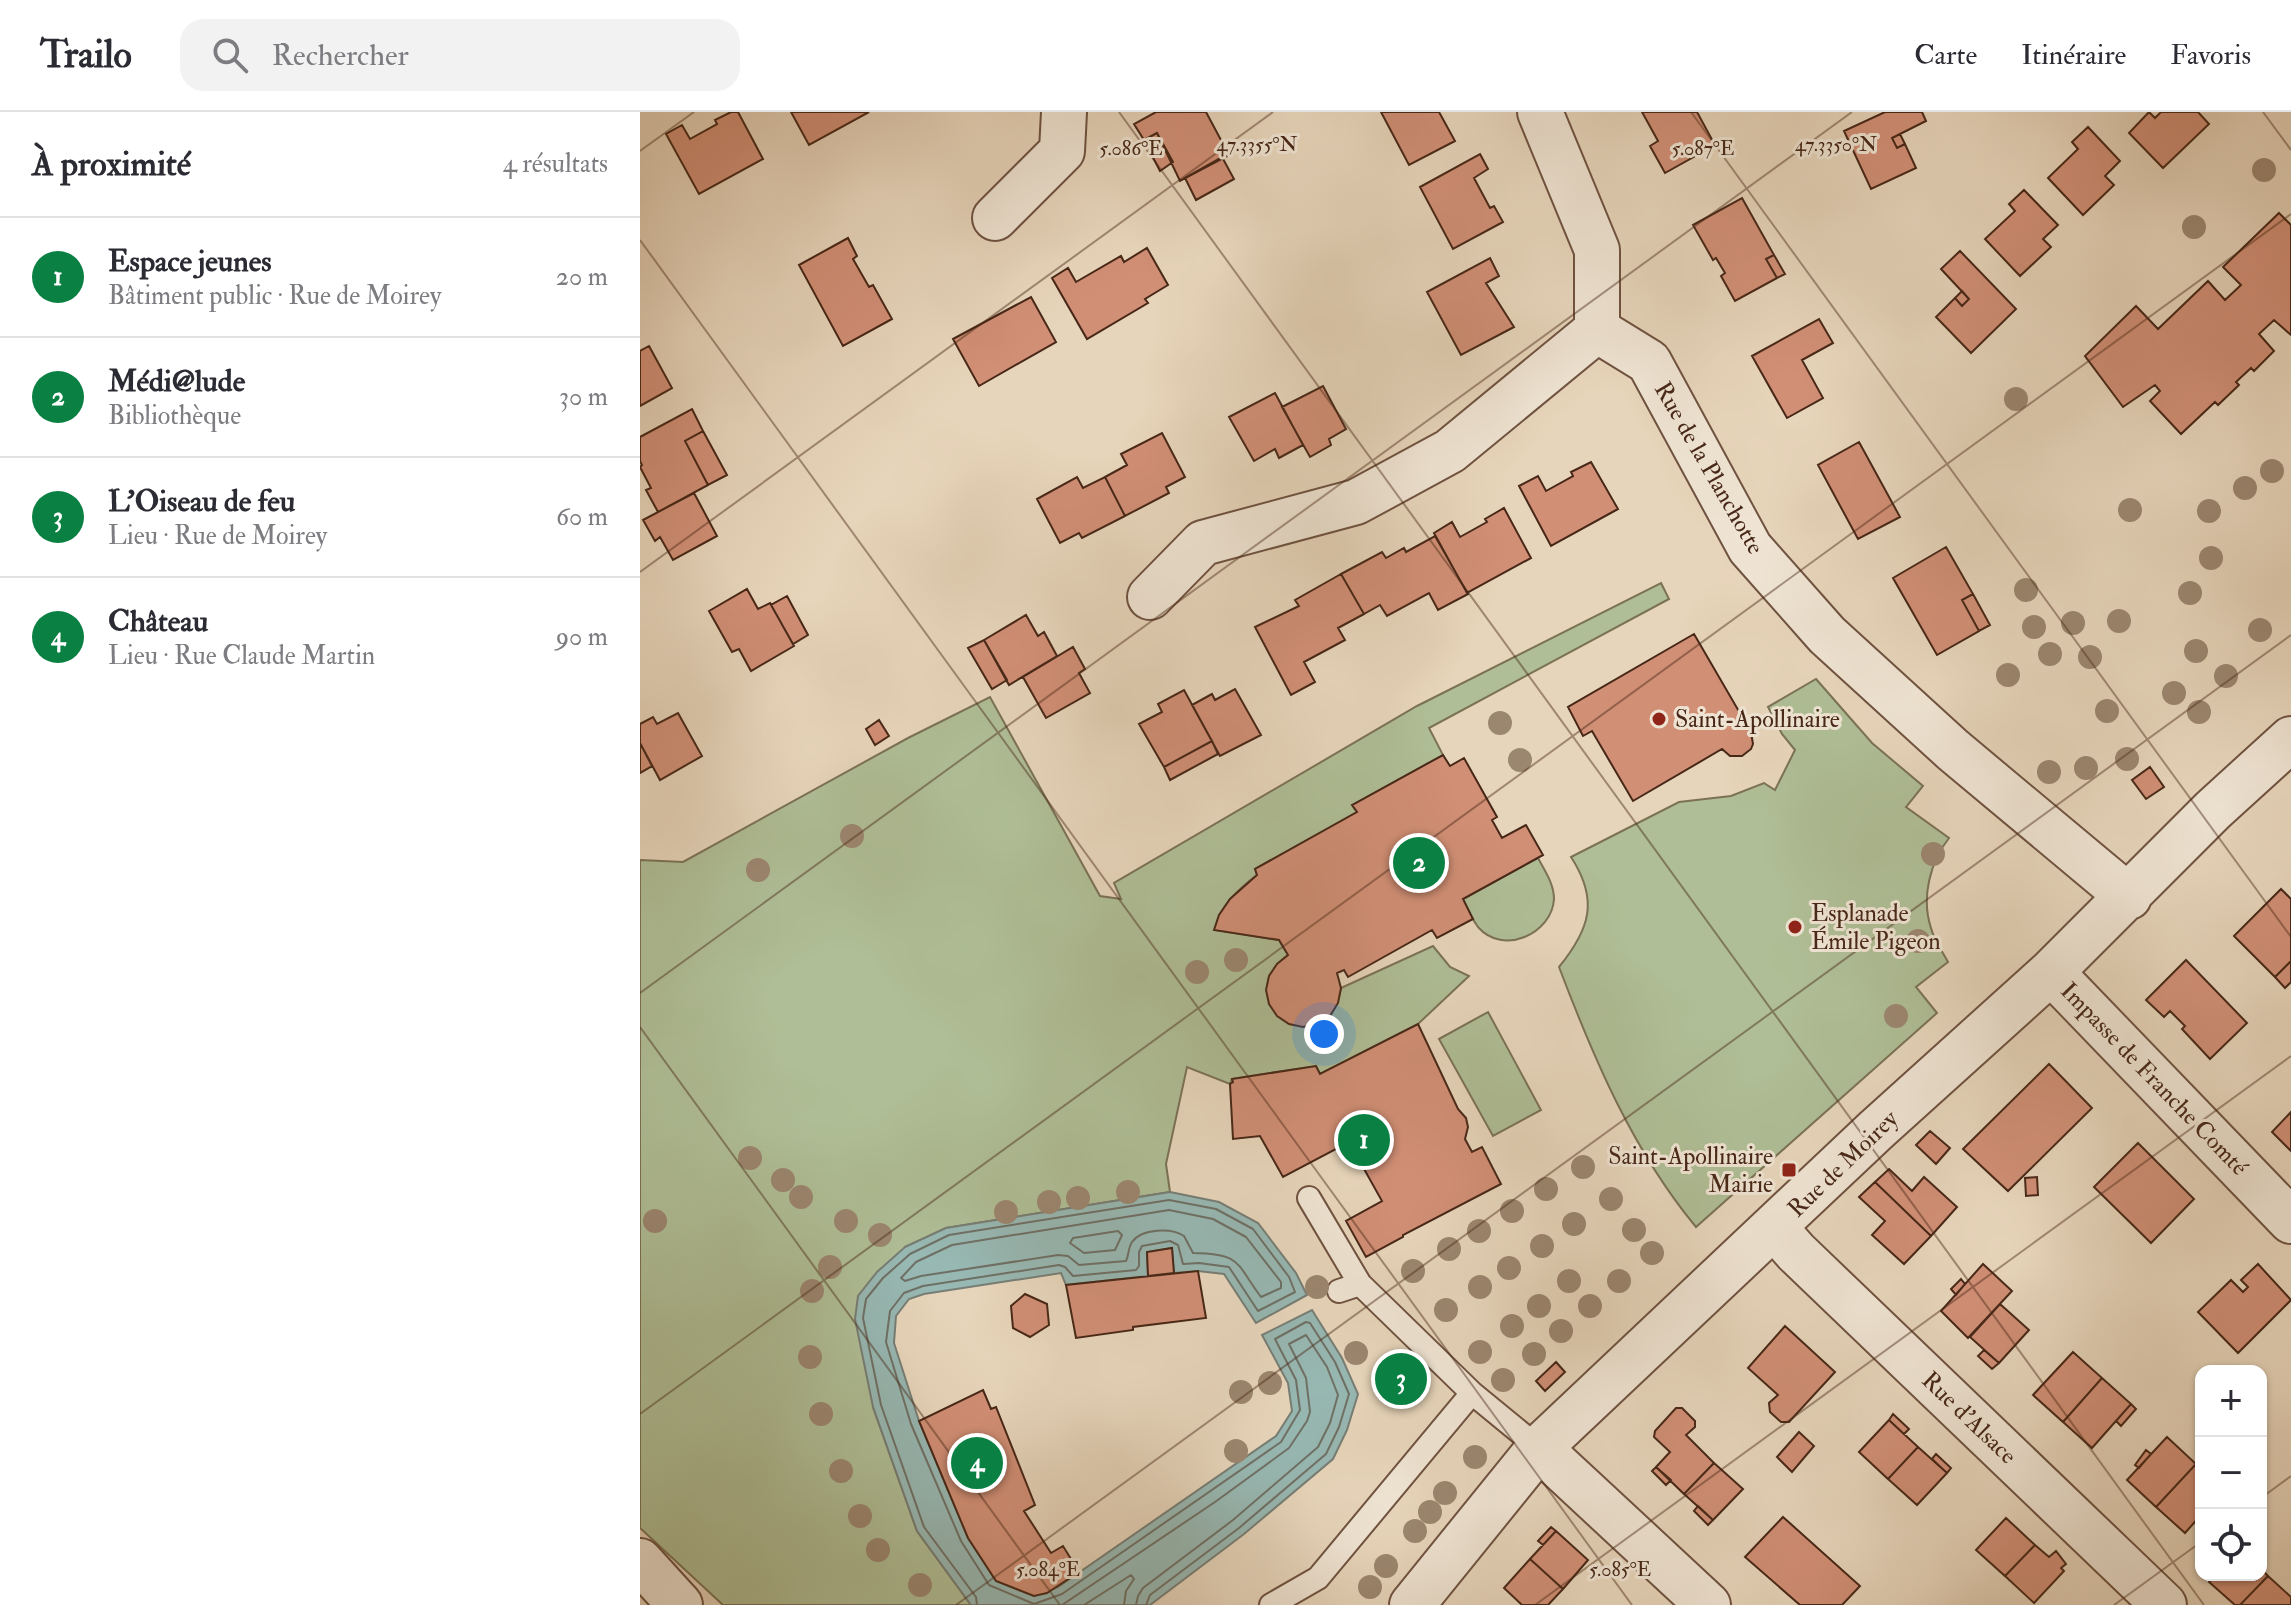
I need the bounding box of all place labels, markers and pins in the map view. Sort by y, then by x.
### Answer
place label: Saint-Apollinaire [1675,704,1840,735]
marker: Saint-Apollinaire [1650,710,1668,728]
pin: 2 [1393,833,1445,893]
place label: Esplanade Émile Pigeon [1811,898,1941,957]
marker: Esplanade Émile Pigeon [1786,918,1804,936]
pin: 1 [1338,1110,1390,1170]
place label: Saint-Apollinaire Mairie [1608,1141,1773,1200]
marker: Saint-Apollinaire Mairie [1780,1161,1798,1179]
pin: 3 [1375,1349,1427,1409]
pin: 4 [951,1433,1003,1493]

